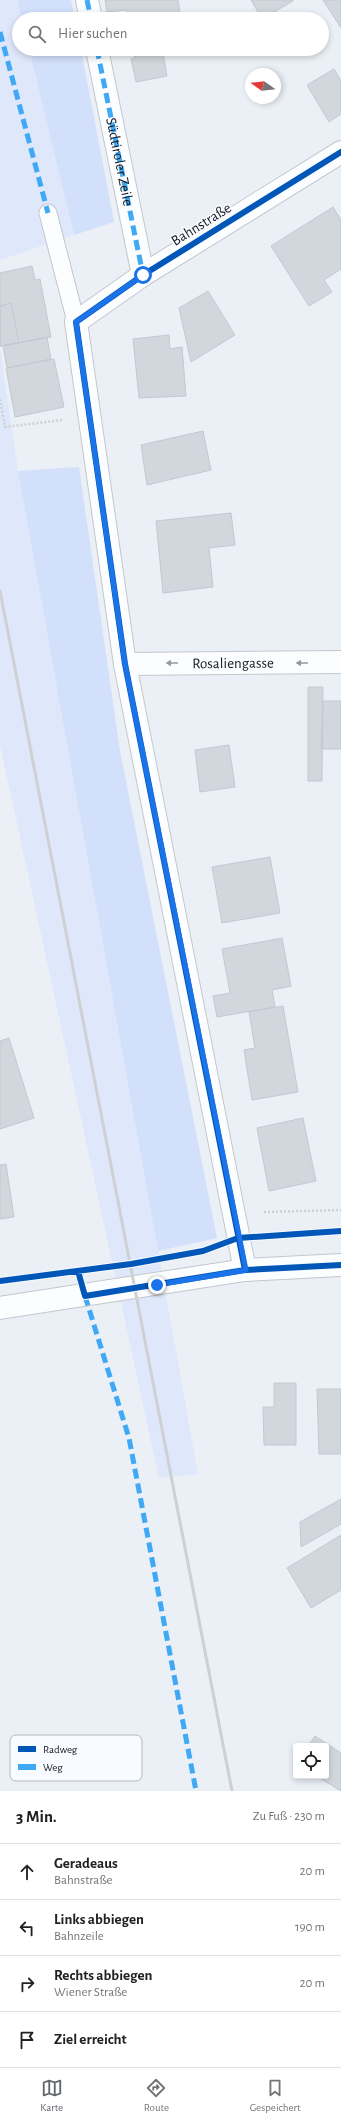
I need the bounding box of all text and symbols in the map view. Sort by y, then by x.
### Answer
search box [12,12,329,56]
icon: search [26,23,48,45]
text: Hier suchen [58,26,128,41]
north arrow [245,68,281,104]
street label: Südtiroler Zeile [103,116,136,207]
street label: Bahnstraße [169,200,234,249]
route start [134,266,152,284]
street label: Rosaliengasse [192,656,274,671]
one-way arrow [165,660,178,666]
one-way arrow [295,660,308,666]
route end [148,1276,166,1294]
legend [10,1735,142,1781]
map controls [293,1743,329,1779]
button: locate [293,1743,329,1779]
text: Radweg [43,1744,78,1755]
text: Weg [43,1762,63,1773]
text: 3 Min. [16,1808,57,1825]
text: Zu Fuß · 230 m [253,1810,325,1823]
text: Geradeaus [54,1856,118,1871]
icon: ahead [16,1861,38,1883]
text: 20 m [300,1865,325,1878]
text: Bahnstraße [54,1874,113,1887]
text: Links abbiegen [54,1912,144,1927]
icon: left [16,1917,38,1939]
text: 190 m [295,1921,325,1934]
text: Bahnzeile [54,1930,104,1943]
text: Rechts abbiegen [54,1968,152,1983]
icon: right [16,1973,38,1995]
text: 20 m [300,1977,325,1990]
text: Wiener Straße [54,1986,127,1999]
icon: arrive [16,2029,38,2051]
text: Ziel erreicht [54,2032,127,2047]
tab: Karte [40,2077,63,2114]
tab: Route [144,2077,169,2114]
tab: Gespeichert [250,2077,301,2114]

